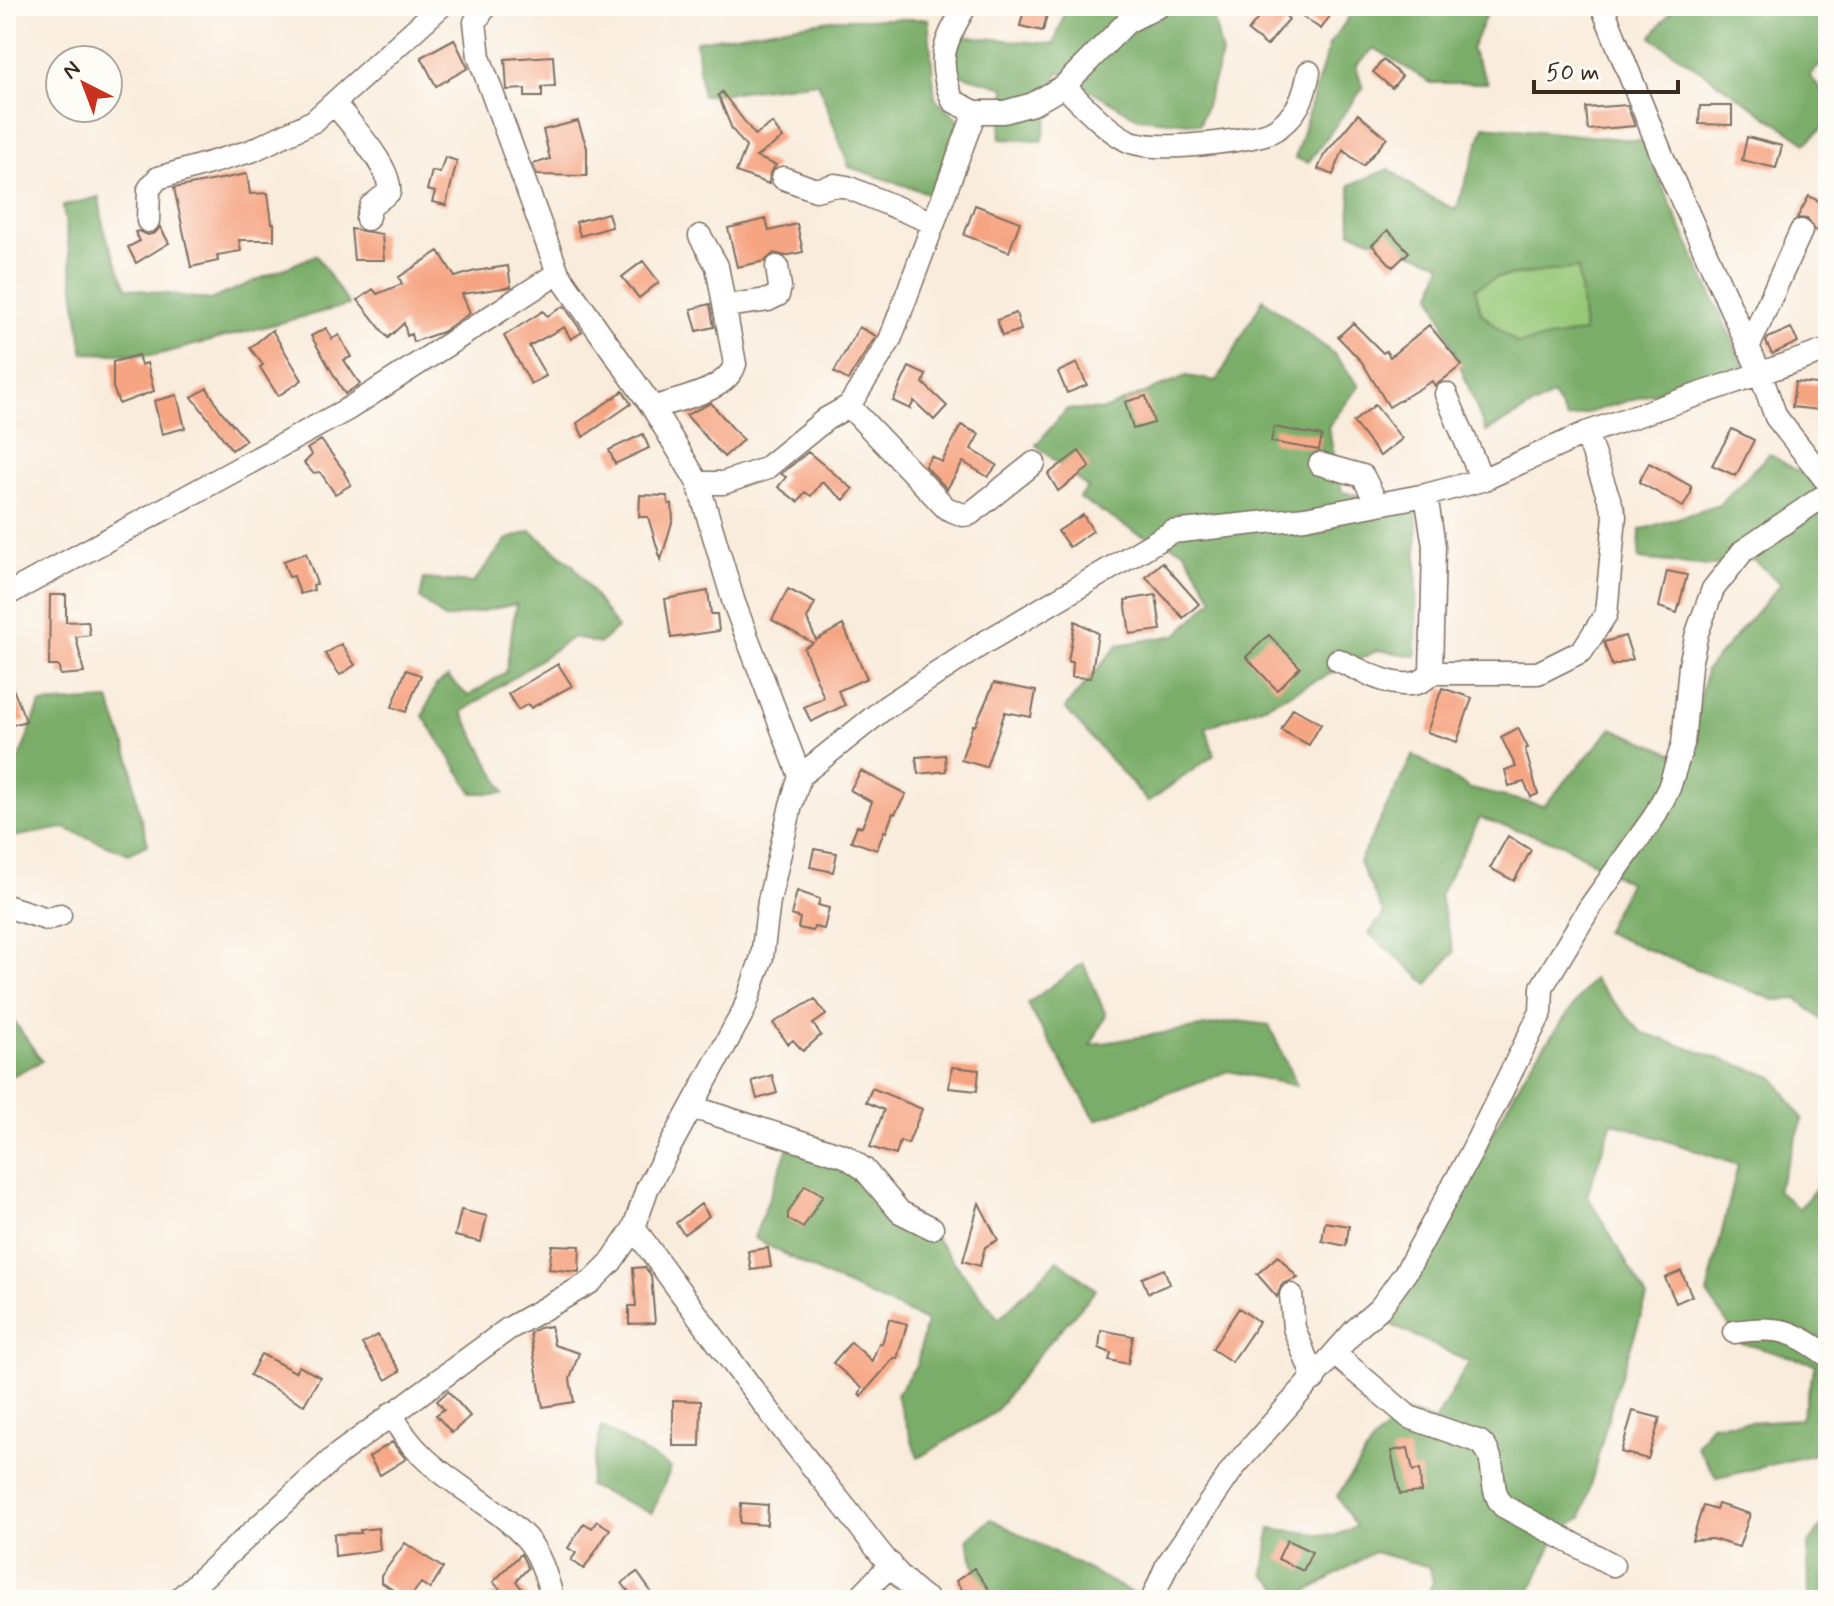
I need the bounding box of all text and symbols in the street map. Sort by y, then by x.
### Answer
north arrow [44,44,124,124]
scale bar [1534,44,1678,94]
text: N [57,55,87,86]
text: 50 m [1546,58,1600,89]

